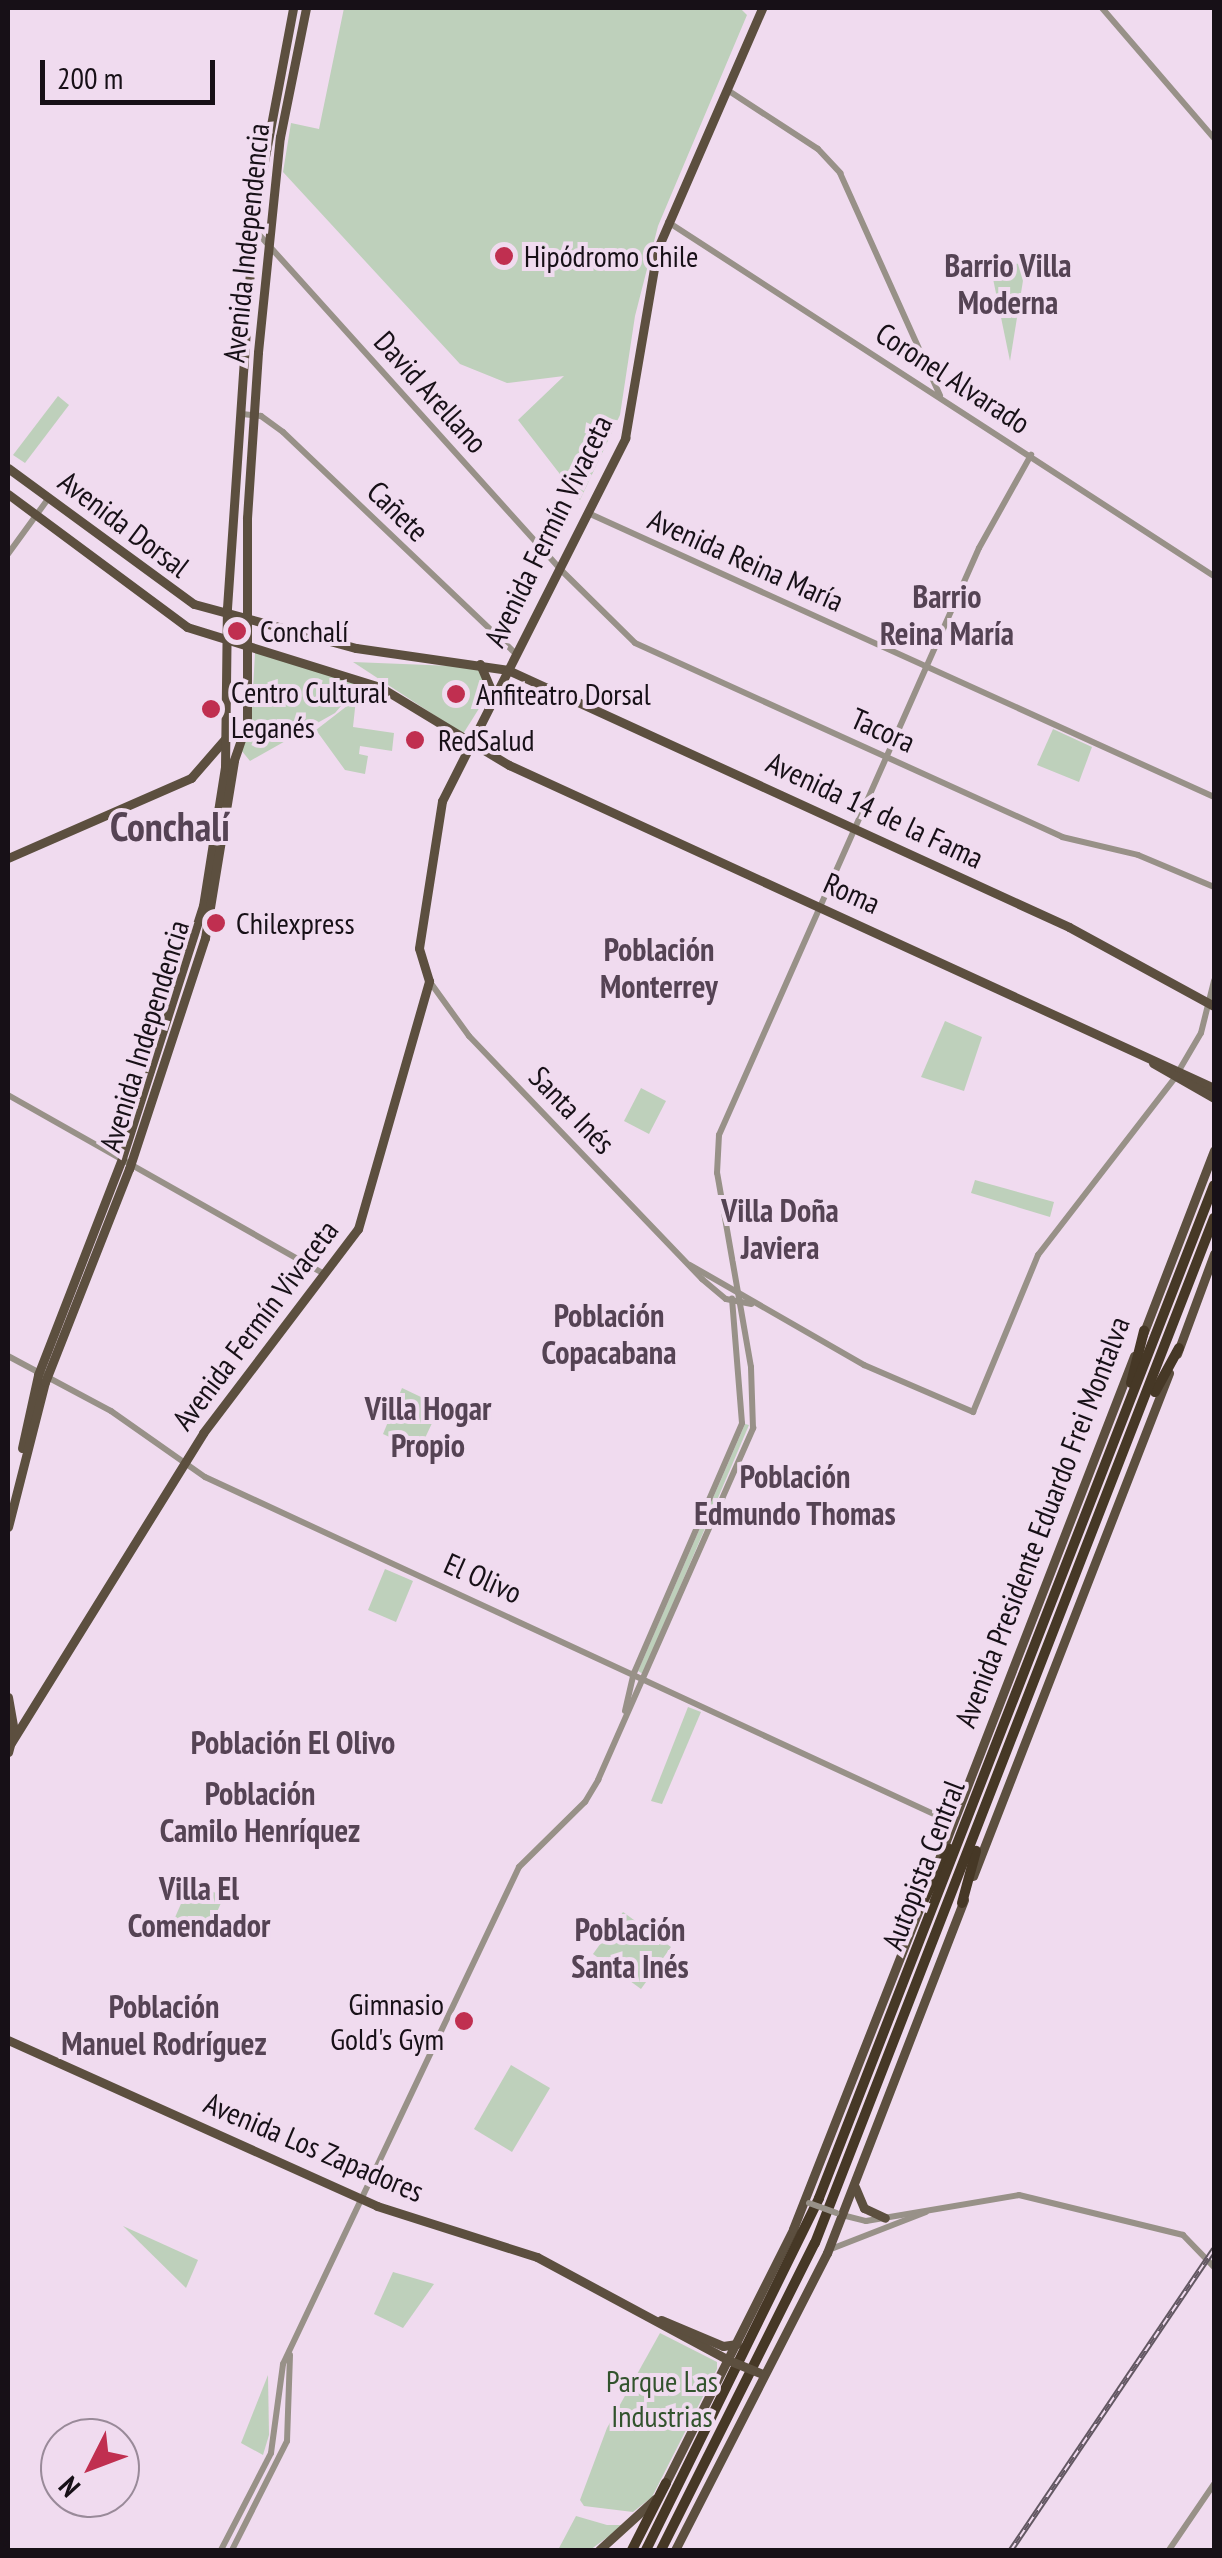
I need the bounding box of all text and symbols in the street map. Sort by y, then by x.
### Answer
scale bar [45,40,220,102]
text: 200 m [57,58,123,97]
street label: Avenida Independencia [216,122,276,364]
place label: Hipódromo Chile [524,238,698,274]
marker: Hipódromo Chile [493,245,515,267]
district label: Barrio Villa Moderna [944,247,1072,322]
street label: Coronel Alvarado [869,315,1037,441]
street label: David Arellano [367,323,495,461]
street label: Avenida Fermín Vivaceta [476,409,620,653]
street label: Avenida Dorsal [52,463,196,585]
street label: Cañete [360,473,436,549]
street label: Avenida Reina María [643,501,849,619]
district label: Barrio Reina María [880,578,1014,653]
place label: Conchalí [260,613,348,649]
marker: Conchalí [224,618,250,644]
place label: Centro Cultural Leganés [231,674,387,744]
place label: Anfiteatro Dorsal [476,676,651,712]
marker: Anfiteatro Dorsal [445,683,467,705]
marker: Centro Cultural Leganés [200,698,222,720]
street label: Tacora [845,700,921,760]
place label: RedSalud [438,722,534,758]
marker: RedSalud [402,727,428,753]
street label: Avenida 14 de la Fama [761,744,989,876]
district label: Conchalí [110,802,230,850]
street label: Roma [818,865,886,921]
place label: Chilexpress [236,905,355,941]
marker: Chilexpress [205,912,227,934]
street label: Avenida Independencia [92,916,196,1156]
district label: Población Monterrey [600,931,718,1006]
street label: Santa Inés [522,1059,622,1161]
district label: Villa Doña Javiera [721,1192,839,1267]
street label: Avenida Fermín Vivaceta [164,1213,346,1437]
district label: Población Copacabana [542,1297,676,1372]
street label: Avenida Presidente Eduardo Frei Montalva [947,1312,1137,1732]
district label: Villa Hogar Propio [365,1390,491,1465]
district label: Población Edmundo Thomas [694,1458,896,1533]
street label: El Olivo [439,1545,527,1611]
district label: Población El Olivo [191,1723,395,1761]
district label: Población Camilo Henríquez [160,1775,360,1850]
street label: Autopista Central [874,1775,972,1955]
district label: Villa El Comendador [128,1870,270,1945]
district label: Población Santa Inés [571,1911,689,1986]
place label: Gimnasio Gold's Gym [330,1986,444,2056]
district label: Población Manuel Rodríguez [61,1988,267,2063]
marker: Gimnasio Gold's Gym [453,2010,475,2032]
street label: Avenida Los Zapadores [199,2084,429,2210]
park label: Parque Las Industrias [606,2363,718,2434]
north arrow [40,2418,140,2518]
text: N [50,2469,88,2505]

